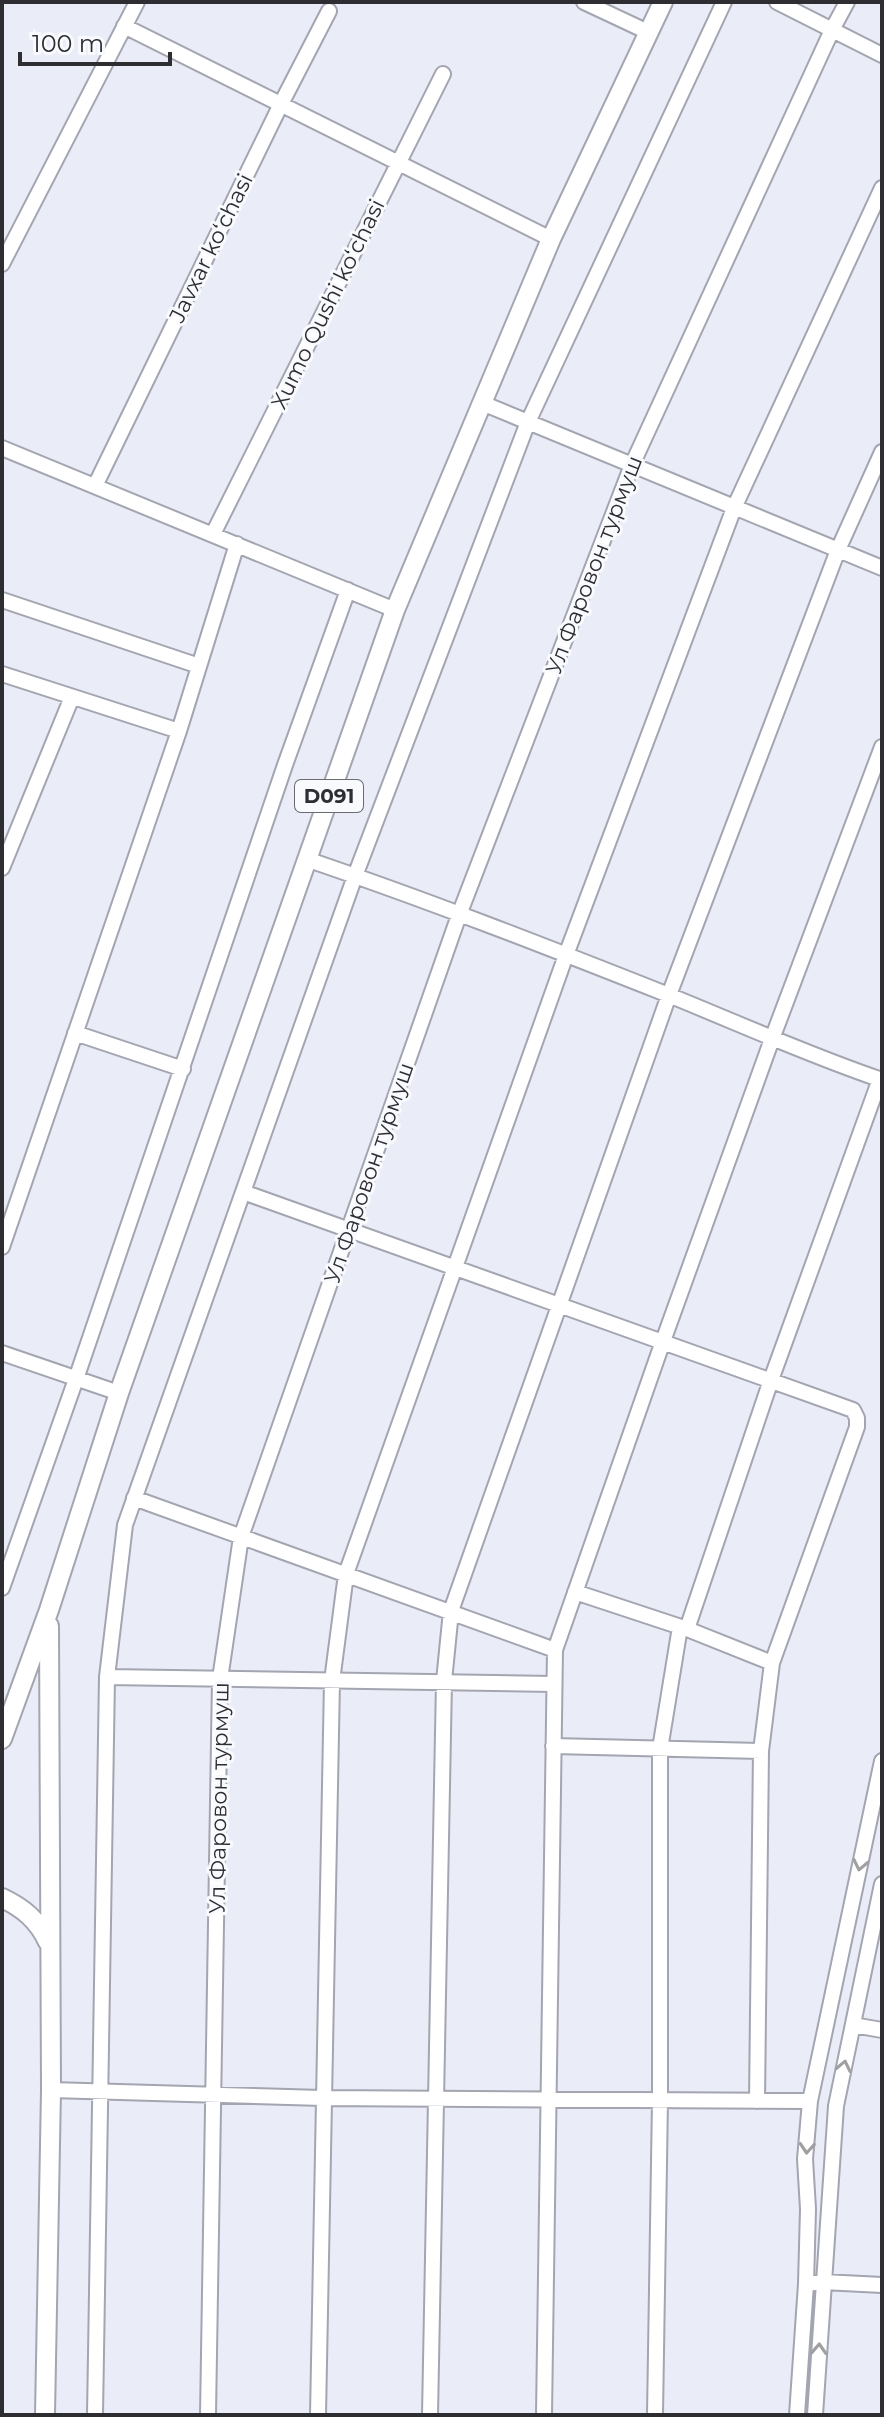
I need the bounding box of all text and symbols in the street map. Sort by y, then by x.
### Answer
scale bar [20,16,170,66]
text: 100 m [32,29,104,58]
street label: Javxar koʻchasi [163,169,259,328]
street label: Xumo Qushi koʻchasi [265,195,391,413]
street label: Ул Фаровон турмуш [540,452,648,678]
road number: D091 [295,780,363,812]
street label: Ул Фаровон турмуш [319,1059,419,1287]
street label: Ул Фаровон турмуш [203,1682,235,1914]
one-way arrow [852,1858,869,1871]
one-way arrow [835,2059,852,2072]
one-way arrow [798,2142,815,2155]
one-way arrow [810,2342,827,2355]

